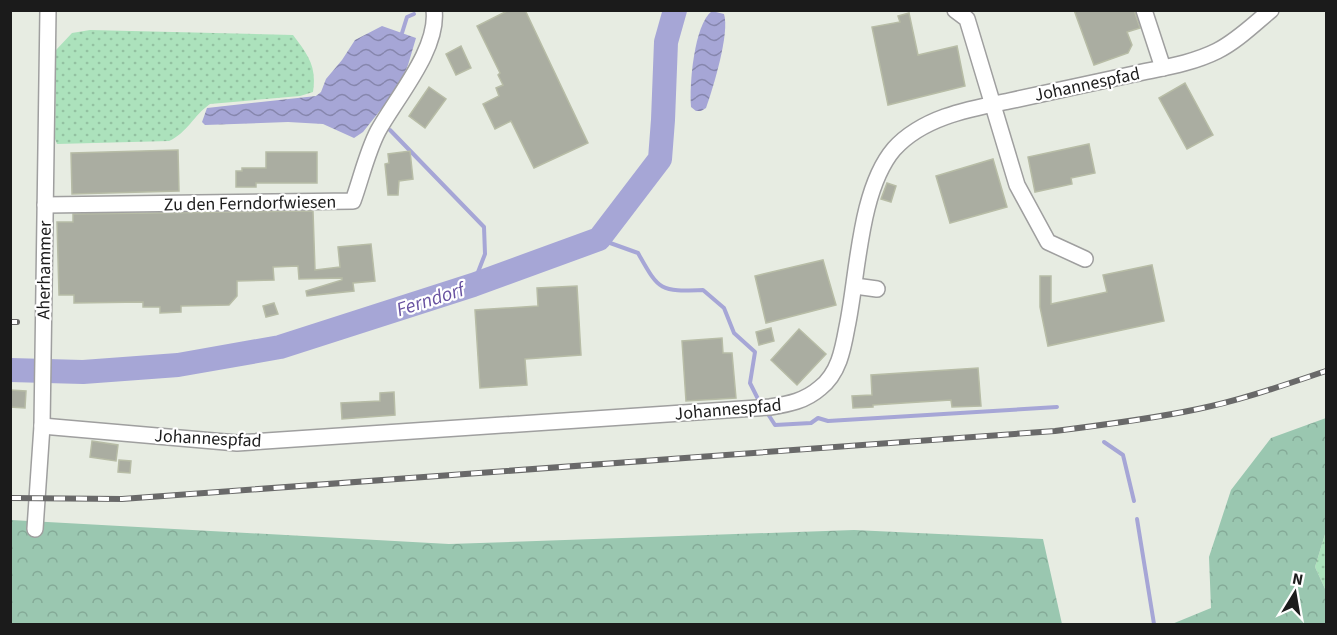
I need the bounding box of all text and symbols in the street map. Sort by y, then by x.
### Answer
street label: Johannespfad [1032,61,1142,108]
street label: Zu den Ferndorfwiesen [164,189,337,218]
street label: Aherhammer [31,220,58,320]
water label: Ferndorf [393,275,470,324]
street label: Johannespfad [674,392,783,427]
street label: Johannespfad [154,423,262,454]
north arrow [1265,563,1325,623]
text: N [1290,567,1305,591]

